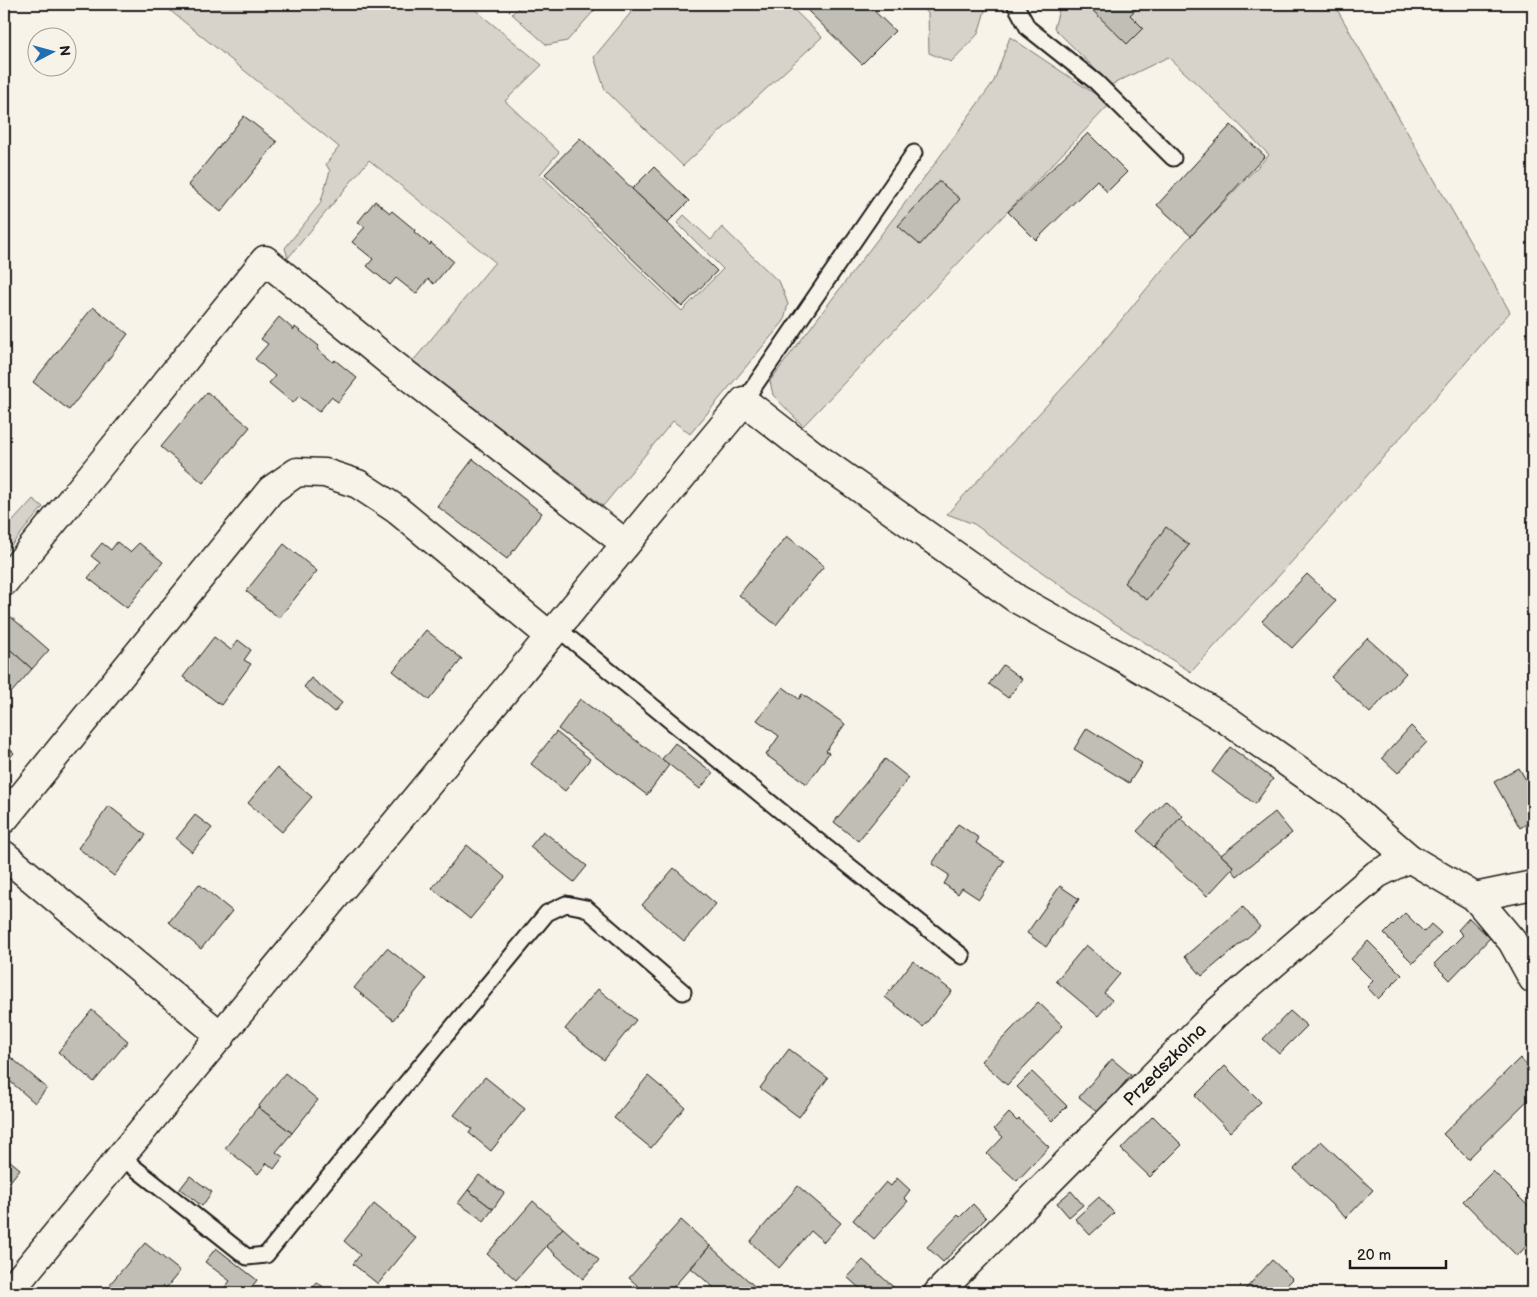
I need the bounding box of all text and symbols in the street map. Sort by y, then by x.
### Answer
north arrow [28,28,78,78]
text: N [55,45,73,57]
street label: Przedszkolna [1119,1019,1211,1111]
scale bar [1350,1237,1446,1269]
text: 20 m [1357,1246,1391,1265]

